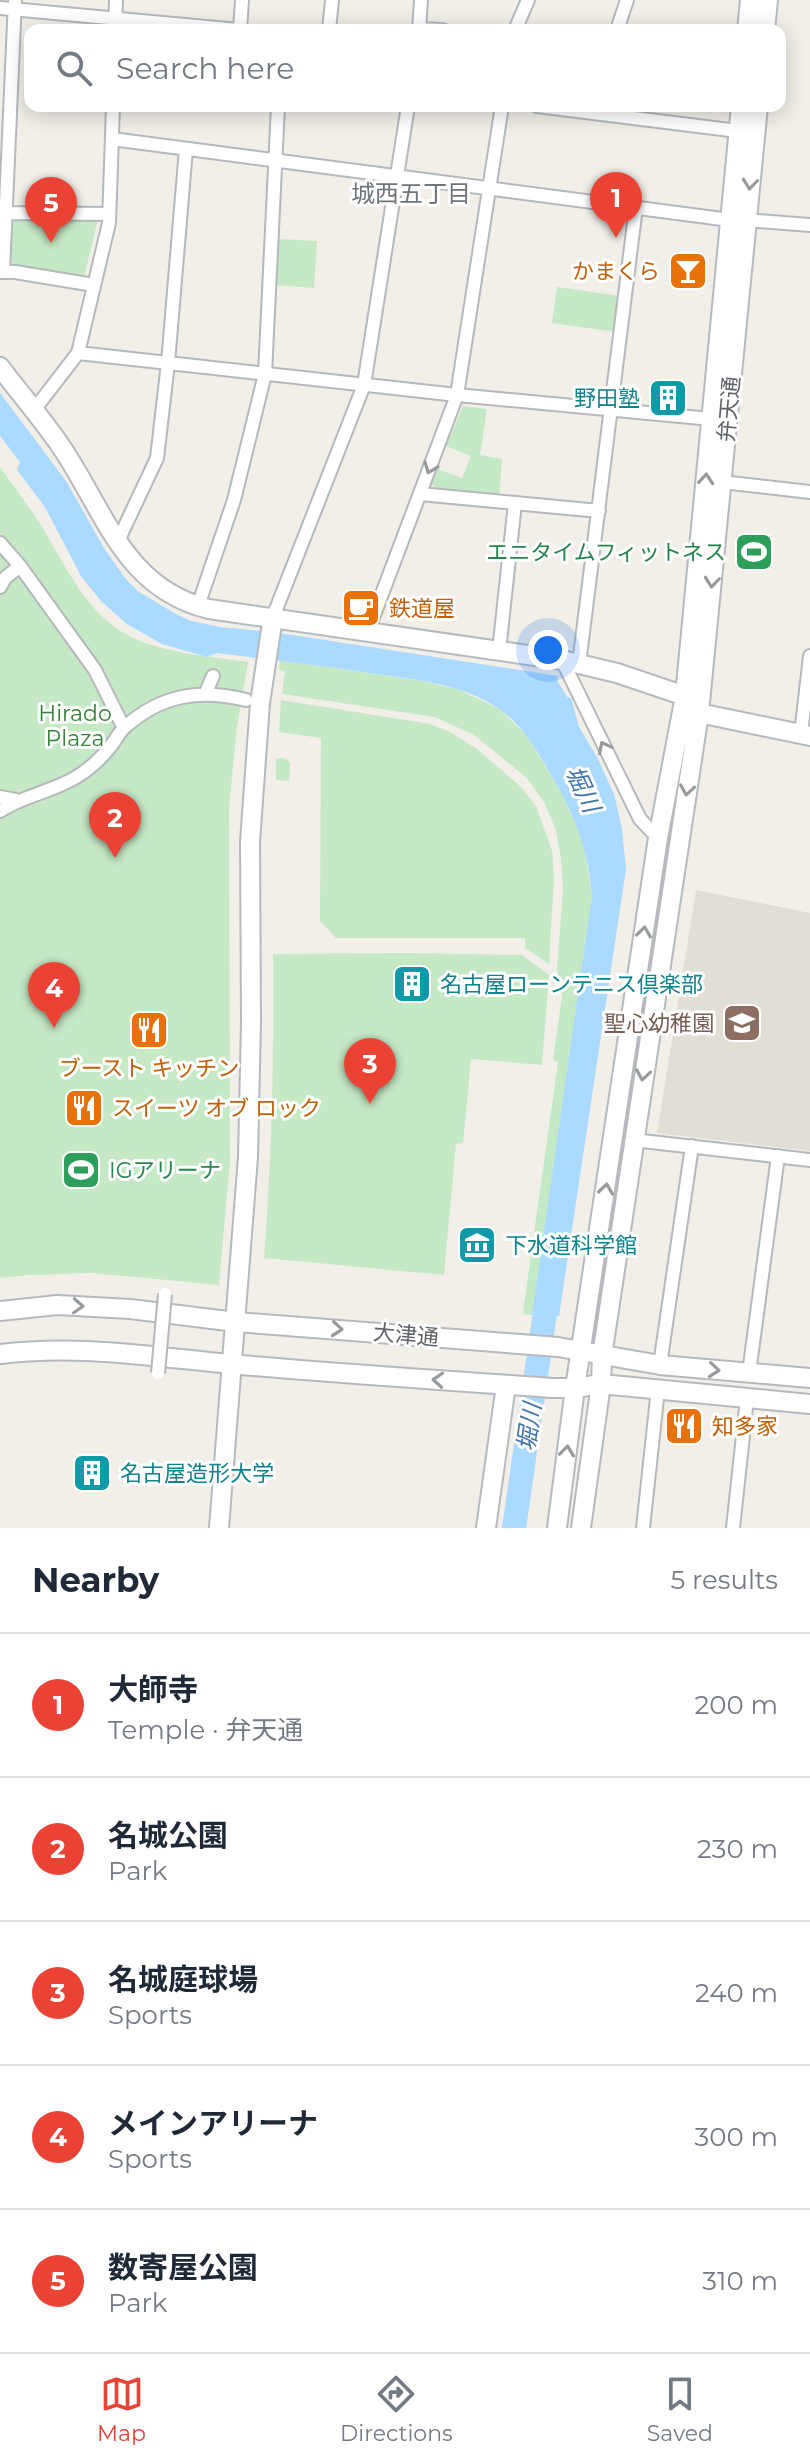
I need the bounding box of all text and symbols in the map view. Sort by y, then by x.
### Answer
search box [24,24,786,112]
icon: search [52,46,96,90]
text: Search here [116,50,294,87]
pin: 1 [590,172,642,238]
pin: 5 [25,177,77,243]
one-way arrow [742,178,759,191]
district label: 城西五丁目 [351,179,471,208]
bar icon: かまくら [667,250,709,292]
place label: かまくら [572,258,660,285]
street label: 弁天通 [713,375,745,443]
building icon: 野田塾 [647,377,689,419]
place label: 野田塾 [574,385,640,412]
one-way arrow [423,461,440,475]
one-way arrow [697,473,714,486]
sports icon: エニタイムフィットネス [733,531,775,573]
place label: エニタイムフィットネス [486,539,726,566]
one-way arrow [704,576,721,589]
cafe icon: 鉄道屋 [340,587,382,629]
place label: 鉄道屋 [389,595,455,622]
your location [528,630,568,670]
park label: Hirado Plaza [38,700,112,752]
one-way arrow [599,741,614,756]
water label: 堀川 [560,761,608,820]
one-way arrow [680,783,697,797]
pin: 2 [89,792,141,858]
one-way arrow [635,925,652,939]
pin: 4 [28,962,80,1028]
building icon: 名古屋ローンテニス倶楽部 [391,963,433,1005]
place label: 名古屋ローンテニス倶楽部 [440,971,703,998]
school or university icon: 聖心幼稚園 [721,1002,763,1044]
restaurant icon: ブースト キッチン [128,1009,170,1051]
place label: 聖心幼稚園 [604,1010,714,1037]
pin: 3 [344,1038,396,1104]
place label: ブースト キッチン [59,1055,239,1082]
one-way arrow [635,1068,652,1081]
restaurant icon: スイーツ オブ ロック [63,1087,105,1129]
place label: スイーツ オブ ロック [112,1095,321,1122]
sports icon: IGアリーナ [60,1149,102,1191]
place label: IGアリーナ [109,1157,221,1184]
one-way arrow [597,1183,614,1196]
museum icon: 下水道科学館 [456,1224,498,1266]
place label: 下水道科学館 [505,1232,637,1259]
one-way arrow [72,1298,85,1315]
street label: 大津通 [372,1319,440,1351]
one-way arrow [331,1321,344,1338]
one-way arrow [708,1361,721,1378]
one-way arrow [431,1371,444,1388]
water label: 堀川 [511,1398,547,1453]
restaurant icon: 知多家 [663,1405,705,1447]
place label: 知多家 [712,1413,778,1440]
one-way arrow [558,1444,575,1458]
building icon: 名古屋造形大学 [71,1452,113,1494]
place label: 名古屋造形大学 [120,1460,274,1487]
text: Nearby [32,1559,159,1601]
text: 5 results [671,1564,778,1596]
text: 大師寺 [108,1671,198,1708]
text: 1 [53,1689,63,1721]
text: 200 m [694,1689,778,1721]
text: Temple · 弁天通 [108,1714,303,1746]
text: 名城公園 [108,1817,228,1854]
text: 2 [50,1833,66,1865]
text: 230 m [697,1833,778,1865]
text: Park [108,1855,167,1887]
text: 名城庭球場 [108,1961,258,1998]
text: 3 [50,1977,66,2009]
text: 240 m [695,1977,778,2009]
text: Sports [108,1999,192,2031]
text: メインアリーナ [108,2105,318,2142]
text: 4 [49,2121,67,2153]
text: 300 m [695,2121,778,2153]
text: Sports [108,2143,192,2175]
text: 数寄屋公園 [108,2249,258,2286]
text: 5 [50,2265,66,2297]
text: 310 m [702,2265,778,2297]
text: Park [108,2287,167,2319]
tab: Map [97,2372,146,2447]
tab: Directions [340,2372,453,2447]
tab: Saved [647,2372,713,2447]

